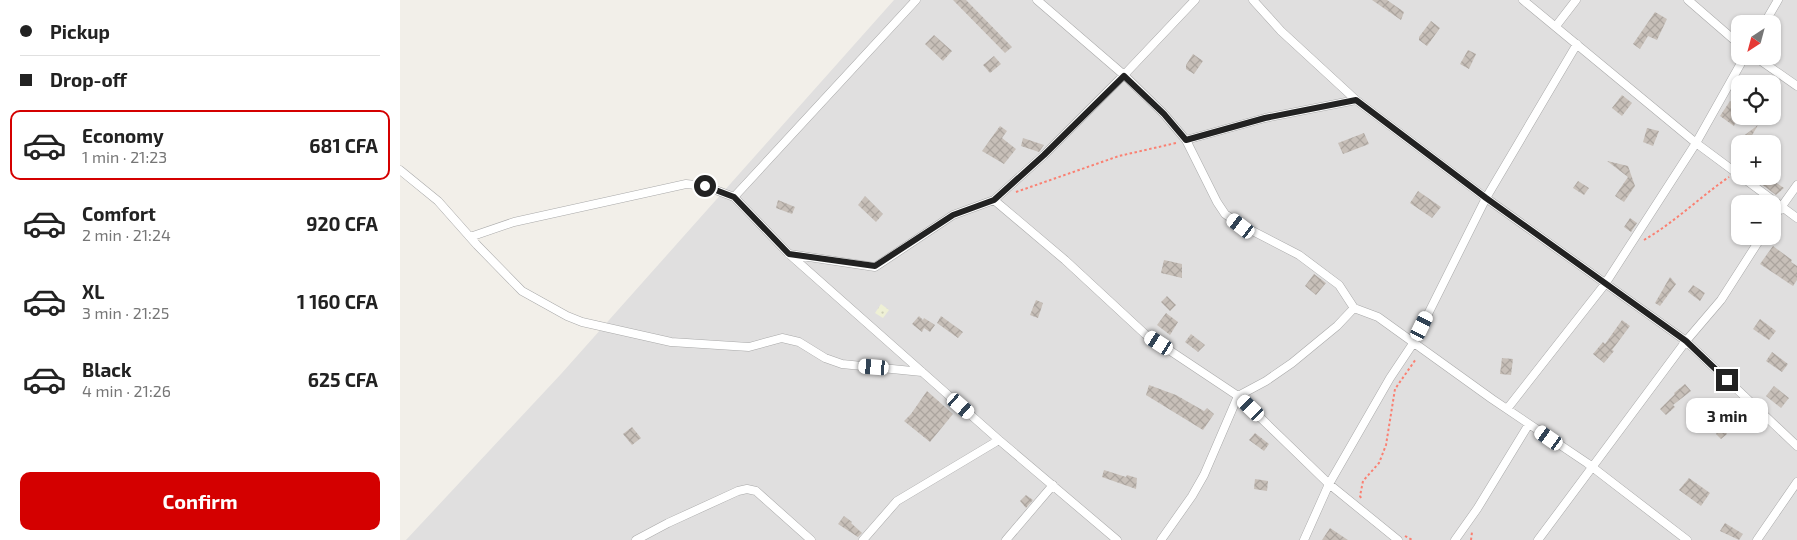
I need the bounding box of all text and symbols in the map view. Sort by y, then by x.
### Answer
north arrow [1731,15,1781,65]
map controls [1731,15,1781,245]
text: Pickup [50,20,110,43]
text: Drop-off [50,68,127,91]
button: locate [1731,75,1781,125]
icon: car [22,123,67,168]
text: Economy [82,124,164,147]
text: 681 CFA [309,134,378,157]
button: + [1731,135,1781,185]
text: 1 min · 21:23 [82,147,167,166]
route start [694,175,716,197]
button: − [1731,195,1781,245]
icon: car [22,201,67,246]
text: Comfort [82,202,156,225]
car [1224,211,1257,241]
text: 920 CFA [306,212,378,235]
text: 2 min · 21:24 [82,225,171,244]
icon: car [22,279,67,324]
text: XL [82,280,104,303]
text: 1 160 CFA [297,290,378,313]
text: 3 min · 21:25 [82,303,169,322]
car [1408,309,1435,343]
car [1142,329,1175,357]
icon: car [22,357,67,402]
text: Black [82,358,132,381]
car [858,358,889,376]
text: 625 CFA [308,368,378,391]
route end [1716,369,1738,391]
text: 4 min · 21:26 [82,381,171,400]
car [944,390,977,422]
car [1235,392,1267,424]
callout: 3 min [1686,398,1768,432]
text: 3 min [1707,406,1747,425]
car [1532,423,1565,453]
button: Confirm [20,472,380,530]

